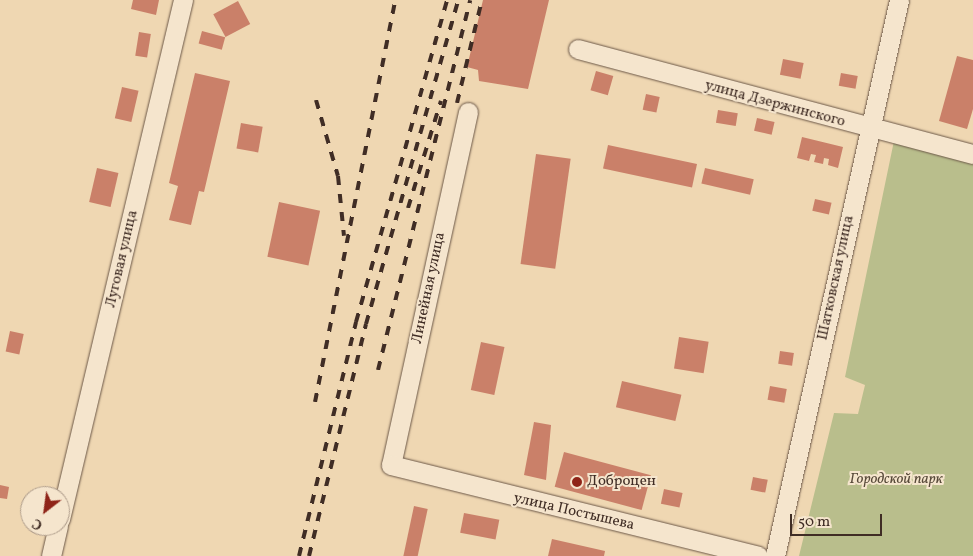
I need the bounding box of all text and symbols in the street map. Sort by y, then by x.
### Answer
street label: улица Дзержинского [703,77,847,131]
street label: Луговая улица [102,208,142,310]
street label: Шатковская улица [814,214,858,342]
street label: Линейная улица [408,230,450,346]
park label: Городской парк [849,471,943,489]
place label: Доброцен [587,473,656,491]
marker: Доброцен [571,476,583,488]
north arrow [20,486,70,536]
street label: улица Постышева [512,489,636,535]
scale bar [793,504,886,536]
text: 50 m [798,512,830,533]
text: С [29,513,46,534]

